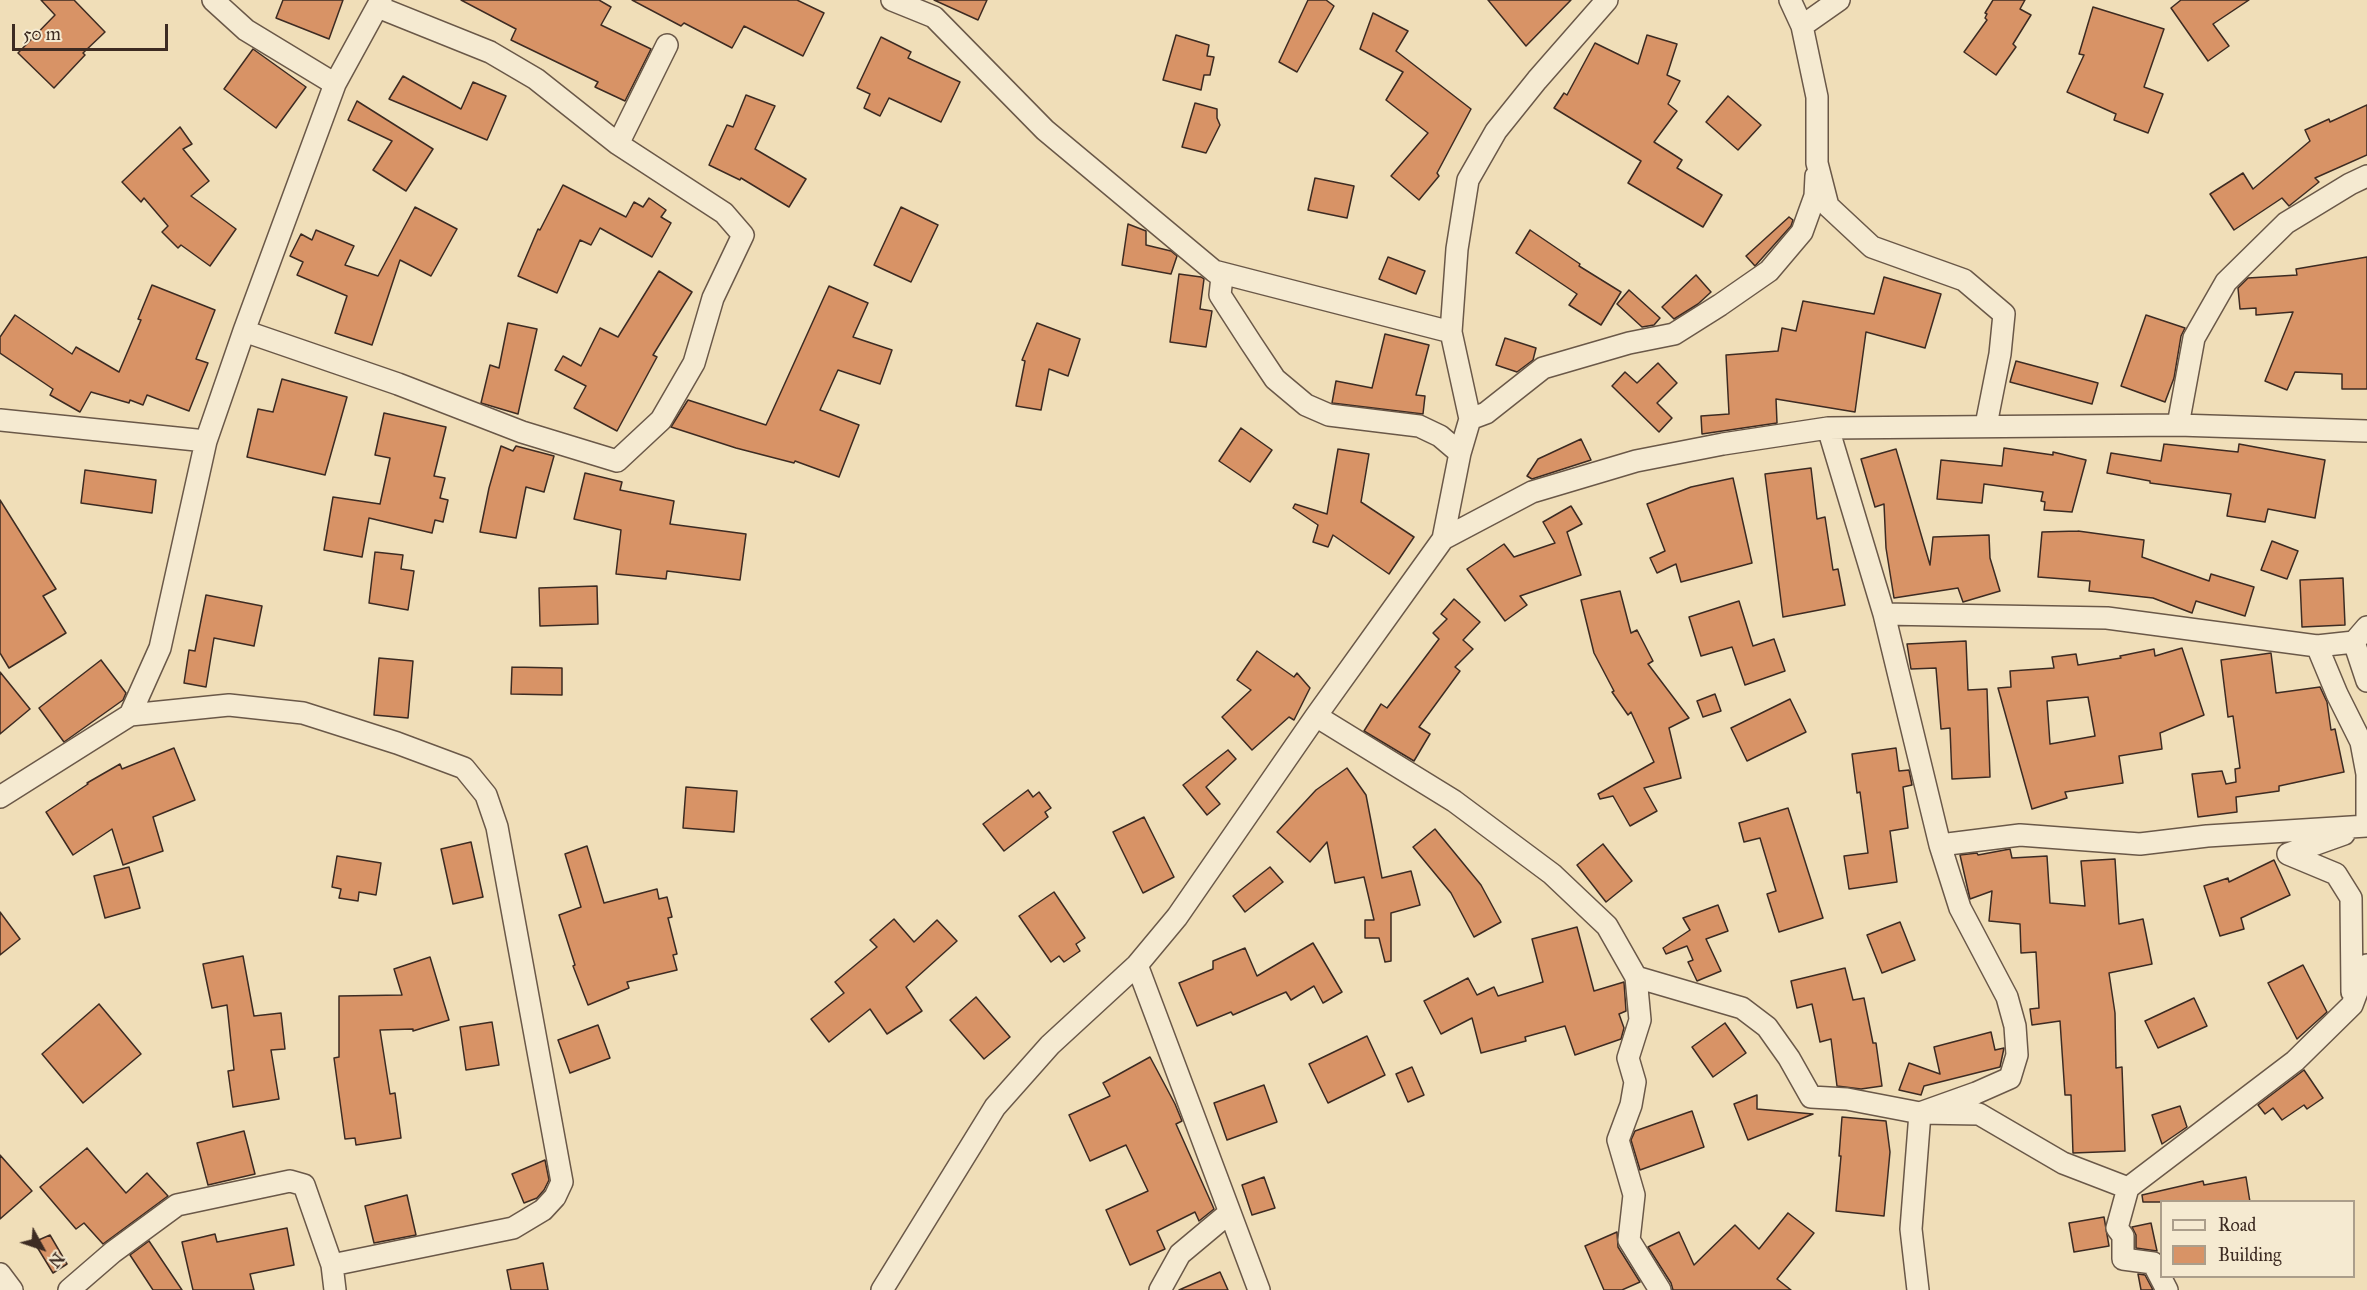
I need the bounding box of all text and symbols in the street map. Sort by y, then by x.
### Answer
scale bar [15,12,171,50]
text: 50 m [23,23,61,45]
legend [2160,1200,2355,1278]
text: Road [2218,1214,2256,1236]
north arrow [12,1218,72,1278]
text: Building [2218,1244,2281,1266]
text: N [45,1249,68,1271]

